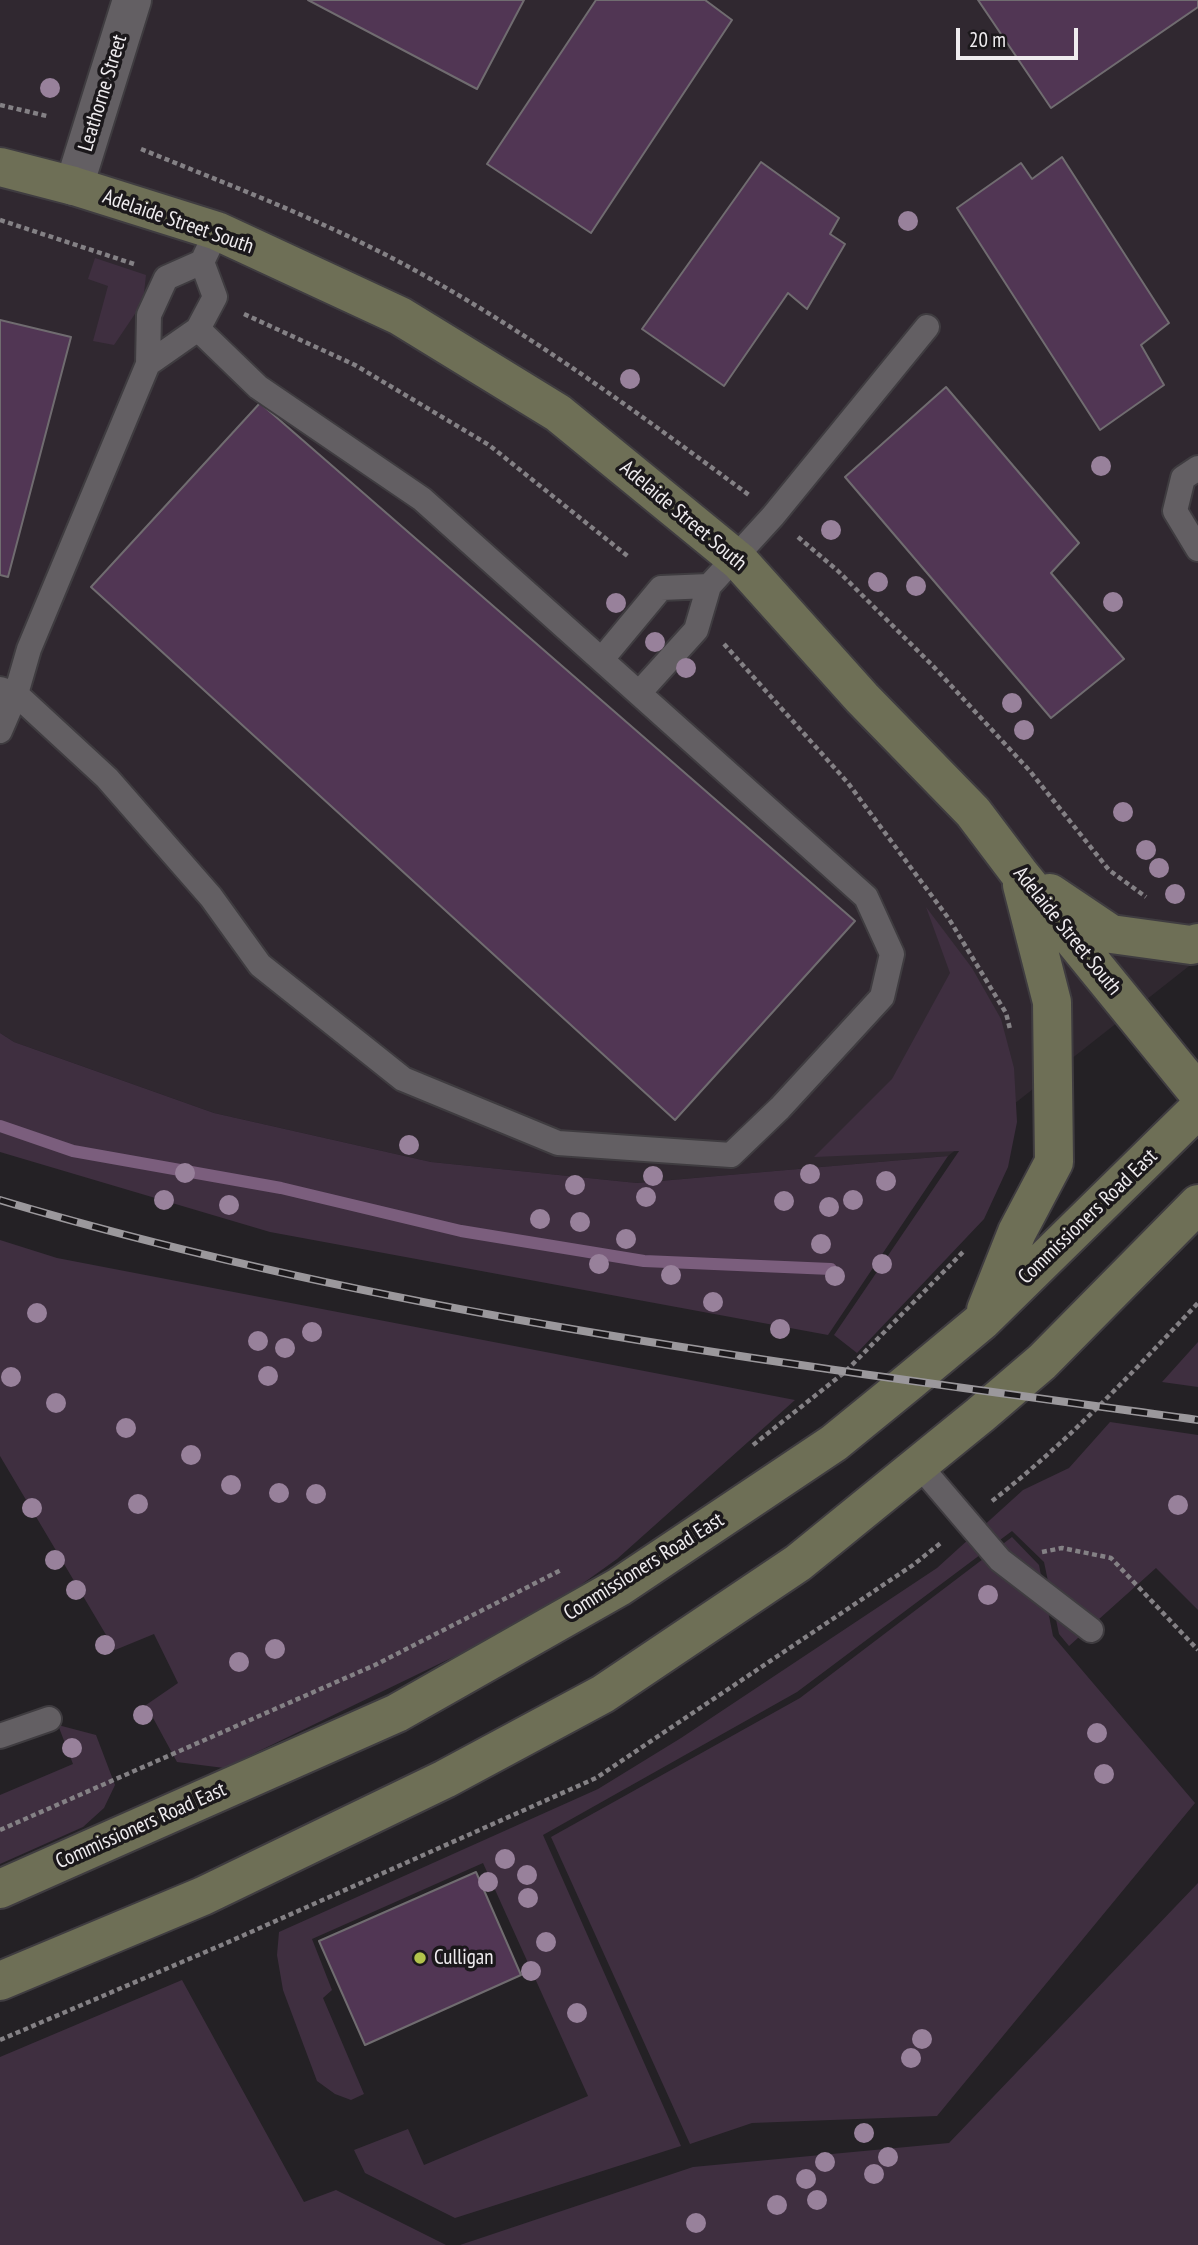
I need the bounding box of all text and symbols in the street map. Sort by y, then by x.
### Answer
scale bar [960,14,1082,58]
text: 20 m [969,26,1006,53]
street label: Leathorne Street [73,32,133,154]
street label: Adelaide Street South [99,184,257,260]
street label: Adelaide Street South [614,456,752,576]
street label: Adelaide Street South [1008,862,1126,1000]
street label: Commissioners Road East [1013,1144,1163,1290]
street label: Commissioners Road East [559,1508,729,1626]
street label: Commissioners Road East [52,1777,230,1875]
place label: Culligan [434,1945,493,1971]
marker: Culligan [412,1950,428,1966]

